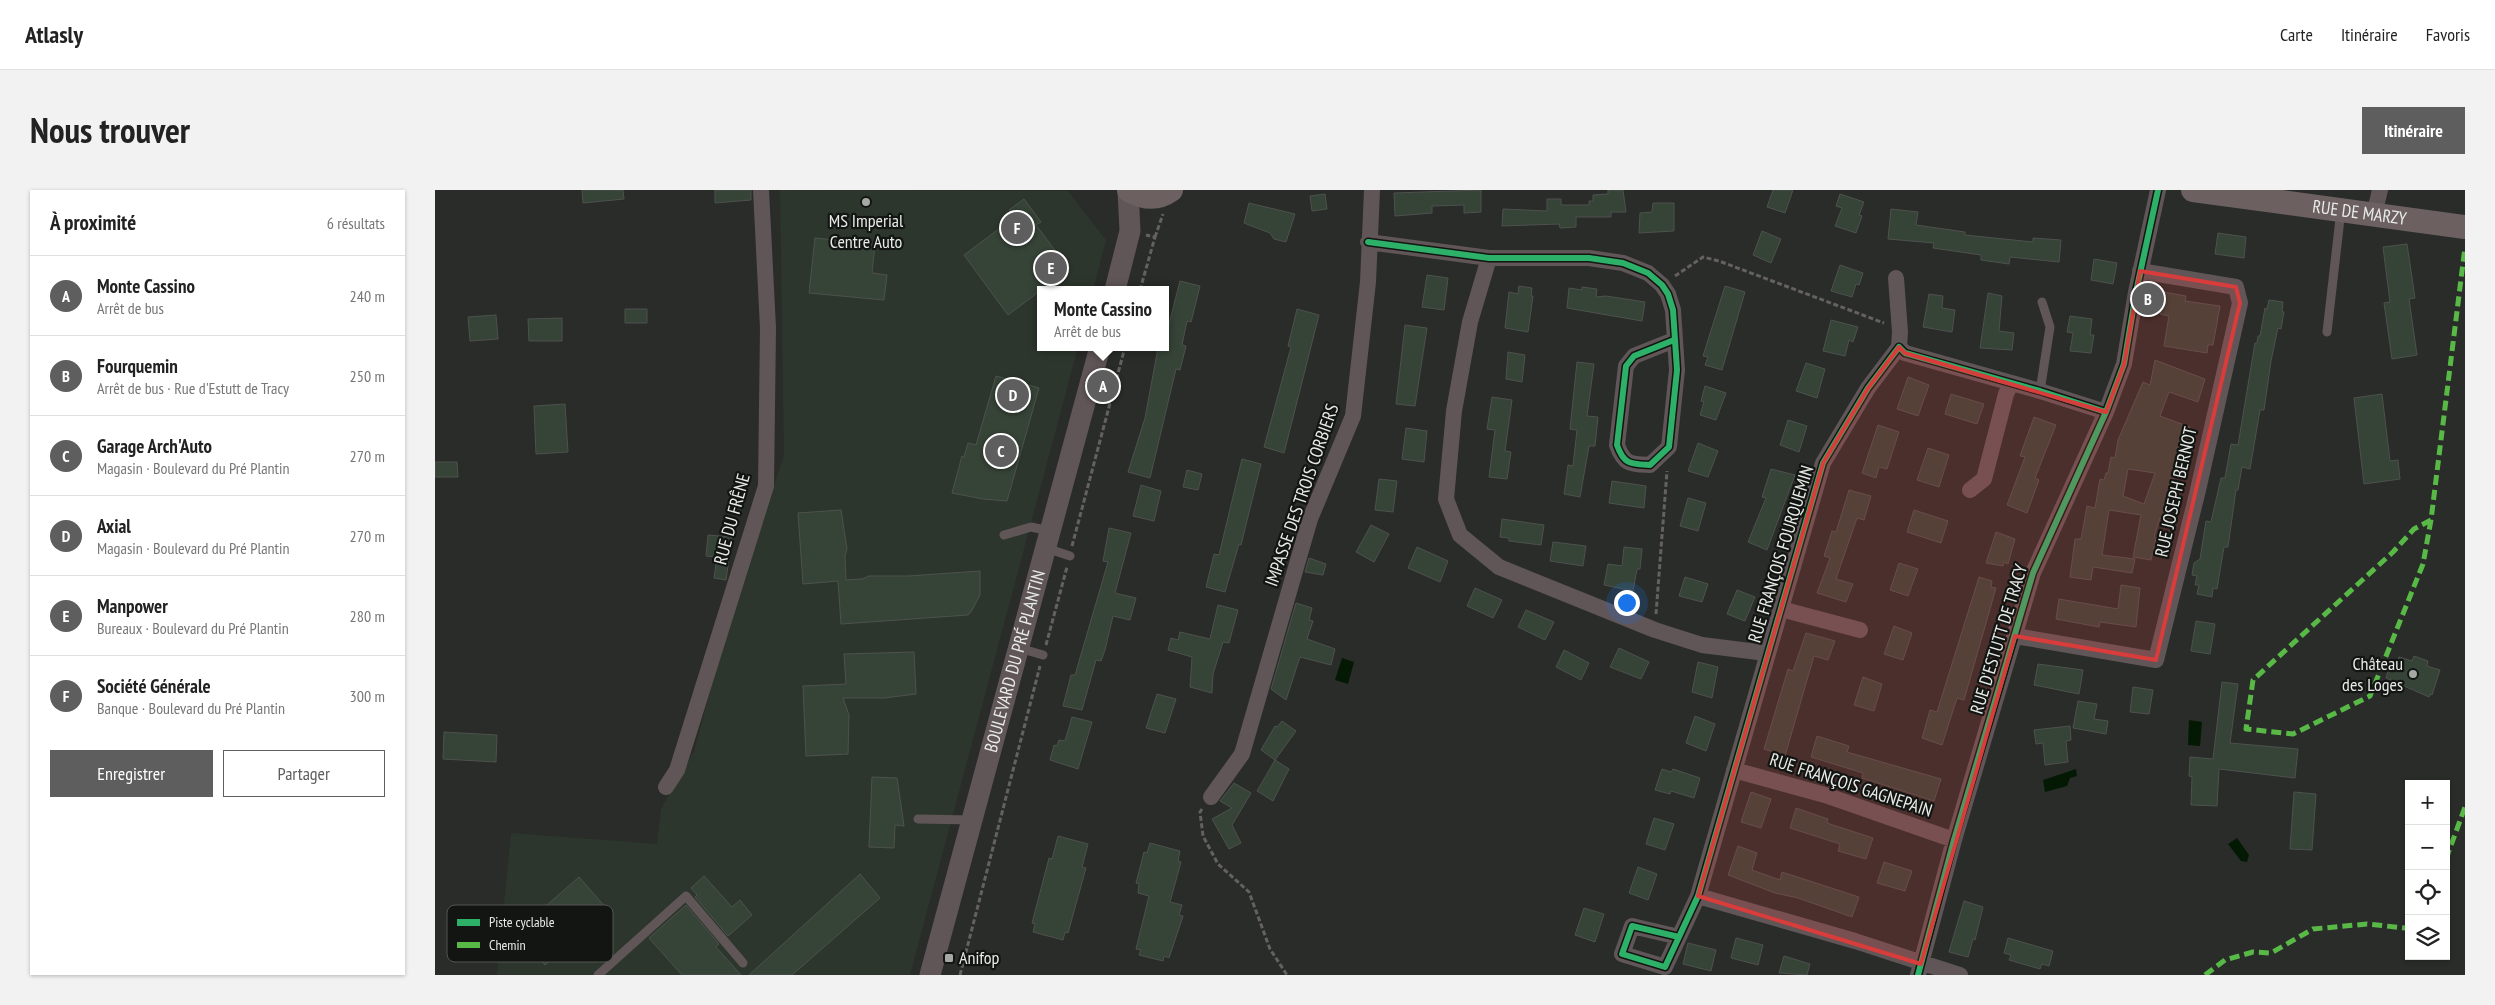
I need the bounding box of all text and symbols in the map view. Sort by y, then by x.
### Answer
text: Atlasly [25,19,83,50]
text: Carte [2280,23,2313,46]
text: Itinéraire [2341,23,2398,46]
text: Favoris [2426,23,2470,46]
text: Nous trouver [30,107,190,153]
button: Itinéraire [2362,107,2465,154]
street label: RUE DE MARZY [2311,194,2409,230]
marker: MS Imperial Centre Auto [860,196,872,208]
text: À proximité [50,209,136,236]
place label: MS Imperial Centre Auto [829,209,904,253]
pin: F [1001,209,1033,247]
text: 6 résultats [327,213,385,233]
pin: E [1035,249,1067,287]
text: Monte Cassino [97,274,195,298]
pin: B [2132,280,2164,318]
text: A [62,286,70,306]
text: 240 m [350,286,385,306]
popup [1037,286,1169,351]
text: Monte Cassino [1054,297,1152,321]
text: Arrêt de bus [97,298,164,318]
text: Arrêt de bus [1054,321,1121,341]
text: Fourquemin [97,354,178,378]
text: B [62,366,70,386]
text: 250 m [350,366,385,386]
pin: A [1087,367,1119,405]
pin: D [997,376,1029,414]
text: Arrêt de bus · Rue d'Estutt de Tracy [97,378,289,398]
street label: IMPASSE DES TROIS CORBIERS [1259,400,1344,589]
street label: RUE JOSEPH BERNOT [2149,425,2202,559]
pin: C [985,432,1017,470]
text: Garage Arch'Auto [97,434,212,458]
text: C [62,446,70,466]
text: 270 m [350,446,385,466]
text: Magasin · Boulevard du Pré Plantin [97,458,289,478]
street label: RUE FRANÇOIS FOURQUEMIN [1743,463,1818,645]
street label: RUE DU FRÊNE [708,471,755,567]
text: Axial [97,514,131,538]
text: D [62,526,70,546]
text: 270 m [350,526,385,546]
text: Magasin · Boulevard du Pré Plantin [97,538,289,558]
street label: RUE D'ESTUTT DE TRACY [1965,561,2032,716]
street label: BOULEVARD DU PRÉ PLANTIN [979,567,1050,755]
your location [1614,590,1640,616]
text: Manpower [97,594,168,618]
text: E [63,606,69,626]
text: 280 m [350,606,385,626]
text: Bureaux · Boulevard du Pré Plantin [97,618,289,638]
place label: Château des Loges [2342,652,2403,696]
marker: Château des Loges [2407,668,2419,680]
text: Société Générale [97,674,211,698]
text: F [63,686,69,706]
text: 300 m [350,686,385,706]
text: Banque · Boulevard du Pré Plantin [97,698,285,718]
street label: RUE FRANÇOIS GAGNEPAIN [1767,747,1935,822]
button: Enregistrer [50,750,213,797]
button: Partager [223,750,385,797]
map controls [2405,780,2450,960]
button: + [2405,780,2450,825]
button: − [2405,825,2450,870]
button: locate [2405,870,2450,915]
legend [447,905,613,962]
text: Piste cyclable [489,913,555,931]
button: layers [2405,915,2450,960]
text: Chemin [489,936,526,954]
place label: Anifop [959,946,1000,969]
marker: Anifop [943,952,955,964]

